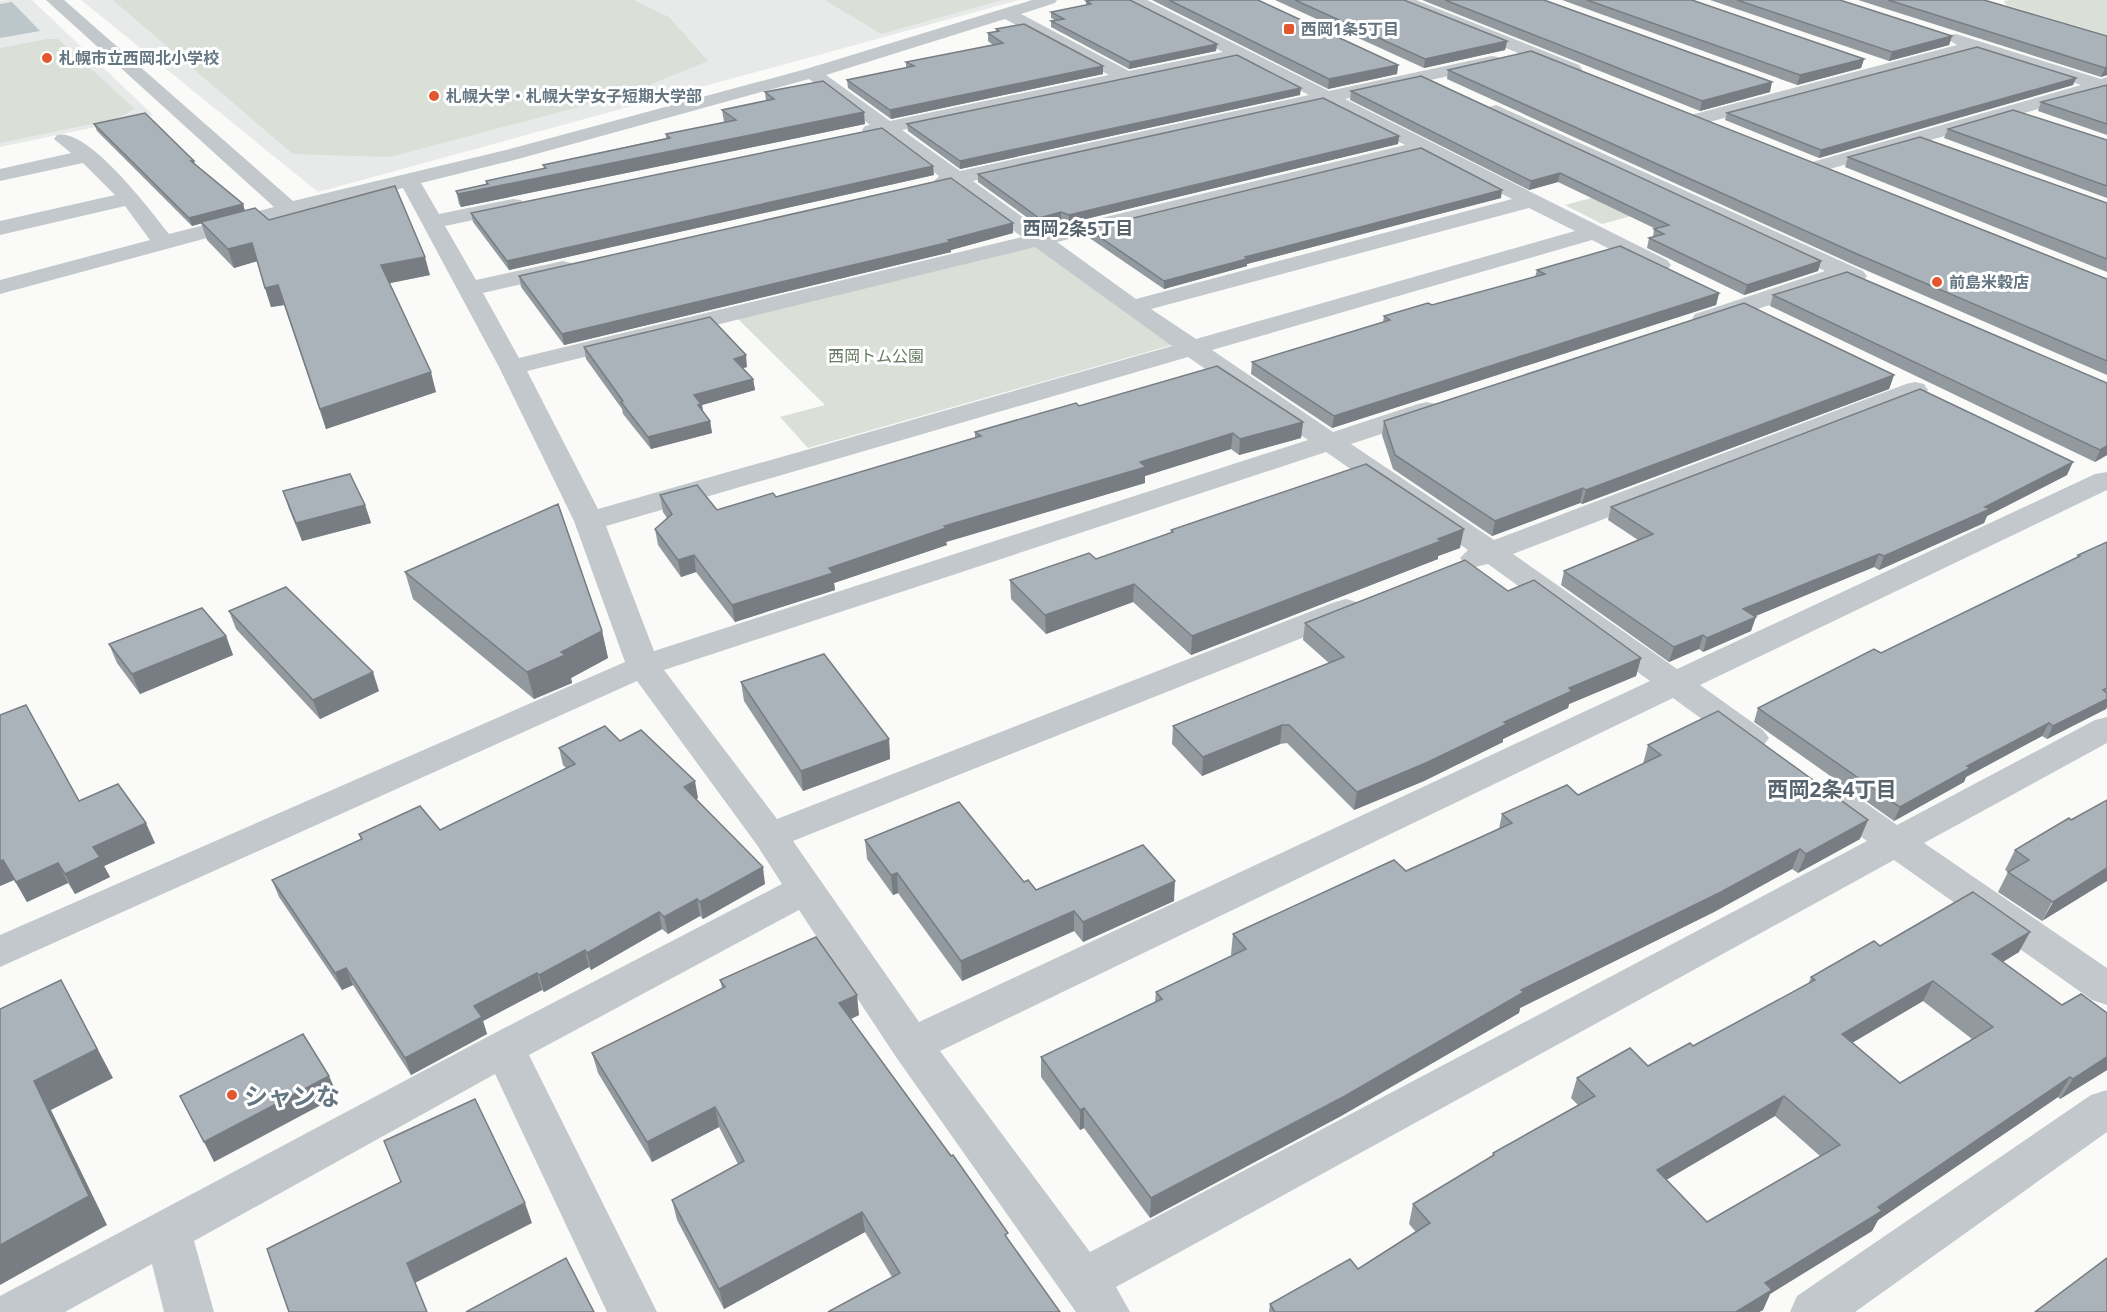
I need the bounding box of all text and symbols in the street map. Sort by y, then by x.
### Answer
place label: 西岡1条5丁目 [1301,18,1399,40]
marker: 西岡1条5丁目 [1282,22,1296,36]
place label: 札幌市立西岡北小学校 [59,47,219,69]
marker: 札幌市立西岡北小学校 [40,51,54,65]
place label: 札幌大学・札幌大学女子短期大学部 [446,85,702,107]
marker: 札幌大学・札幌大学女子短期大学部 [427,89,441,103]
district label: 西岡2条5丁目 [1023,216,1133,240]
place label: 前島米穀店 [1949,271,2029,293]
marker: 前島米穀店 [1930,275,1944,289]
park label: 西岡トム公園 [828,345,924,367]
district label: 西岡2条4丁目 [1767,775,1897,803]
place label: シャンな [244,1079,340,1112]
marker: シャンな [225,1088,239,1102]

